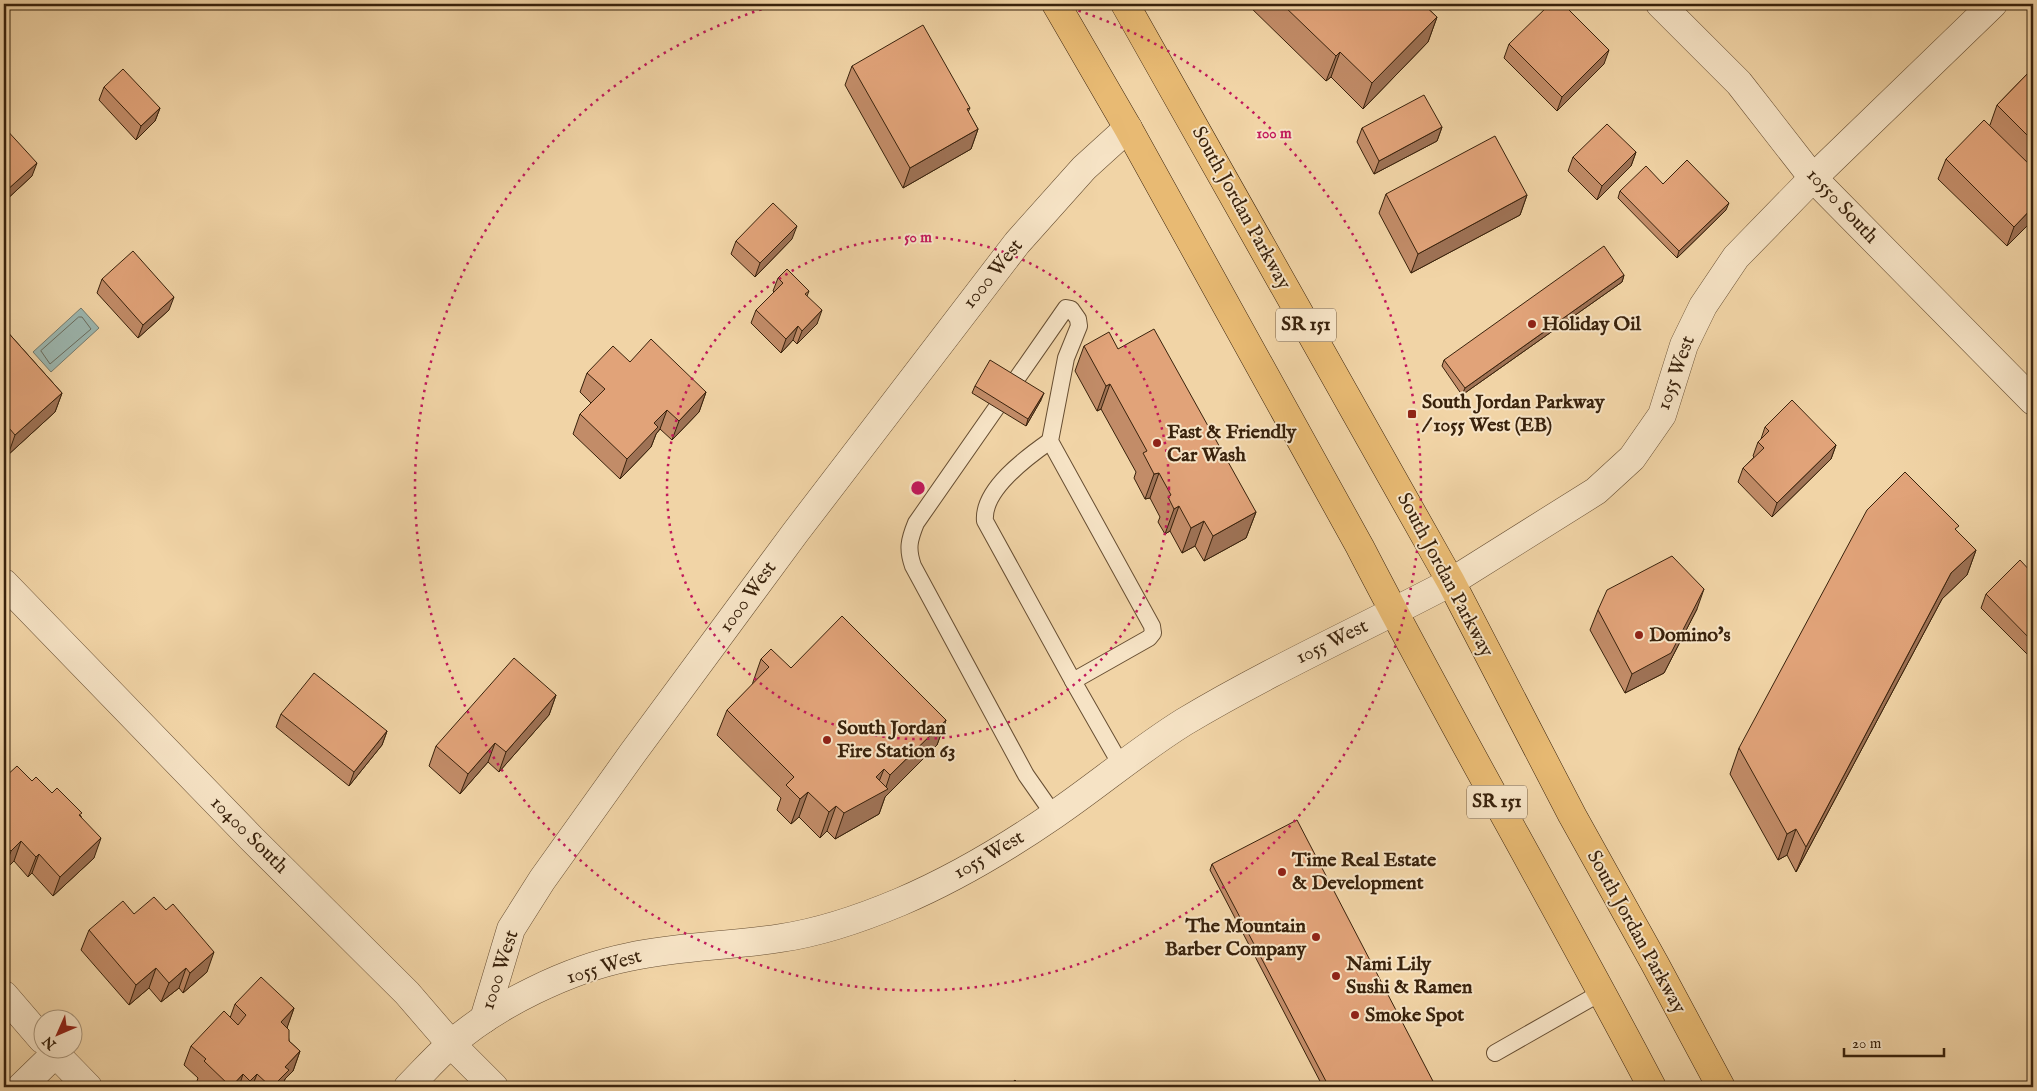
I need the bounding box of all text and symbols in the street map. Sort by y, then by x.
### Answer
street label: South Jordan Parkway [1186,122,1296,294]
text: 100 m [1256,124,1292,143]
street label: 10550 South [1801,163,1884,249]
text: 50 m [904,228,932,247]
street label: 1000 West [957,234,1029,314]
road number: SR 151 [1276,308,1336,342]
place label: Holiday Oil [1542,312,1642,337]
marker: Holiday Oil [1526,318,1538,330]
street label: 1055 West [1651,332,1701,414]
place label: South Jordan Parkway / 1055 West (EB) [1421,390,1606,438]
marker: South Jordan Parkway / 1055 West (EB) [1406,408,1418,420]
place label: Fast & Friendly Car Wash [1167,420,1297,468]
marker: Fast & Friendly Car Wash [1151,437,1163,449]
centre of rings [909,479,927,497]
street label: South Jordan Parkway [1391,489,1499,662]
street label: 1000 West [714,556,782,638]
street label: 1055 West [1292,614,1372,670]
place label: Domino's [1649,623,1730,648]
marker: Domino's [1633,629,1645,641]
place label: South Jordan Fire Station 63 [837,716,955,764]
marker: South Jordan Fire Station 63 [821,734,833,746]
road number: SR 151 [1467,786,1527,819]
street label: 10400 South [205,791,293,879]
street label: 1055 West [949,825,1029,885]
street label: South Jordan Parkway [1581,846,1691,1018]
place label: Time Real Estate & Development [1291,848,1437,896]
marker: Time Real Estate & Development [1276,866,1288,878]
place label: The Mountain Barber Company [1165,914,1307,962]
street label: 1000 West [475,927,525,1013]
marker: The Mountain Barber Company [1310,931,1322,943]
street label: 1055 West [563,944,645,990]
place label: Nami Lily Sushi & Ramen [1345,952,1473,1000]
marker: Nami Lily Sushi & Ramen [1330,970,1342,982]
place label: Smoke Spot [1365,1003,1464,1028]
north arrow [32,1008,82,1058]
marker: Smoke Spot [1349,1009,1361,1021]
scale bar [1844,1026,1944,1058]
text: N [39,1032,61,1054]
text: 20 m [1852,1034,1882,1053]

